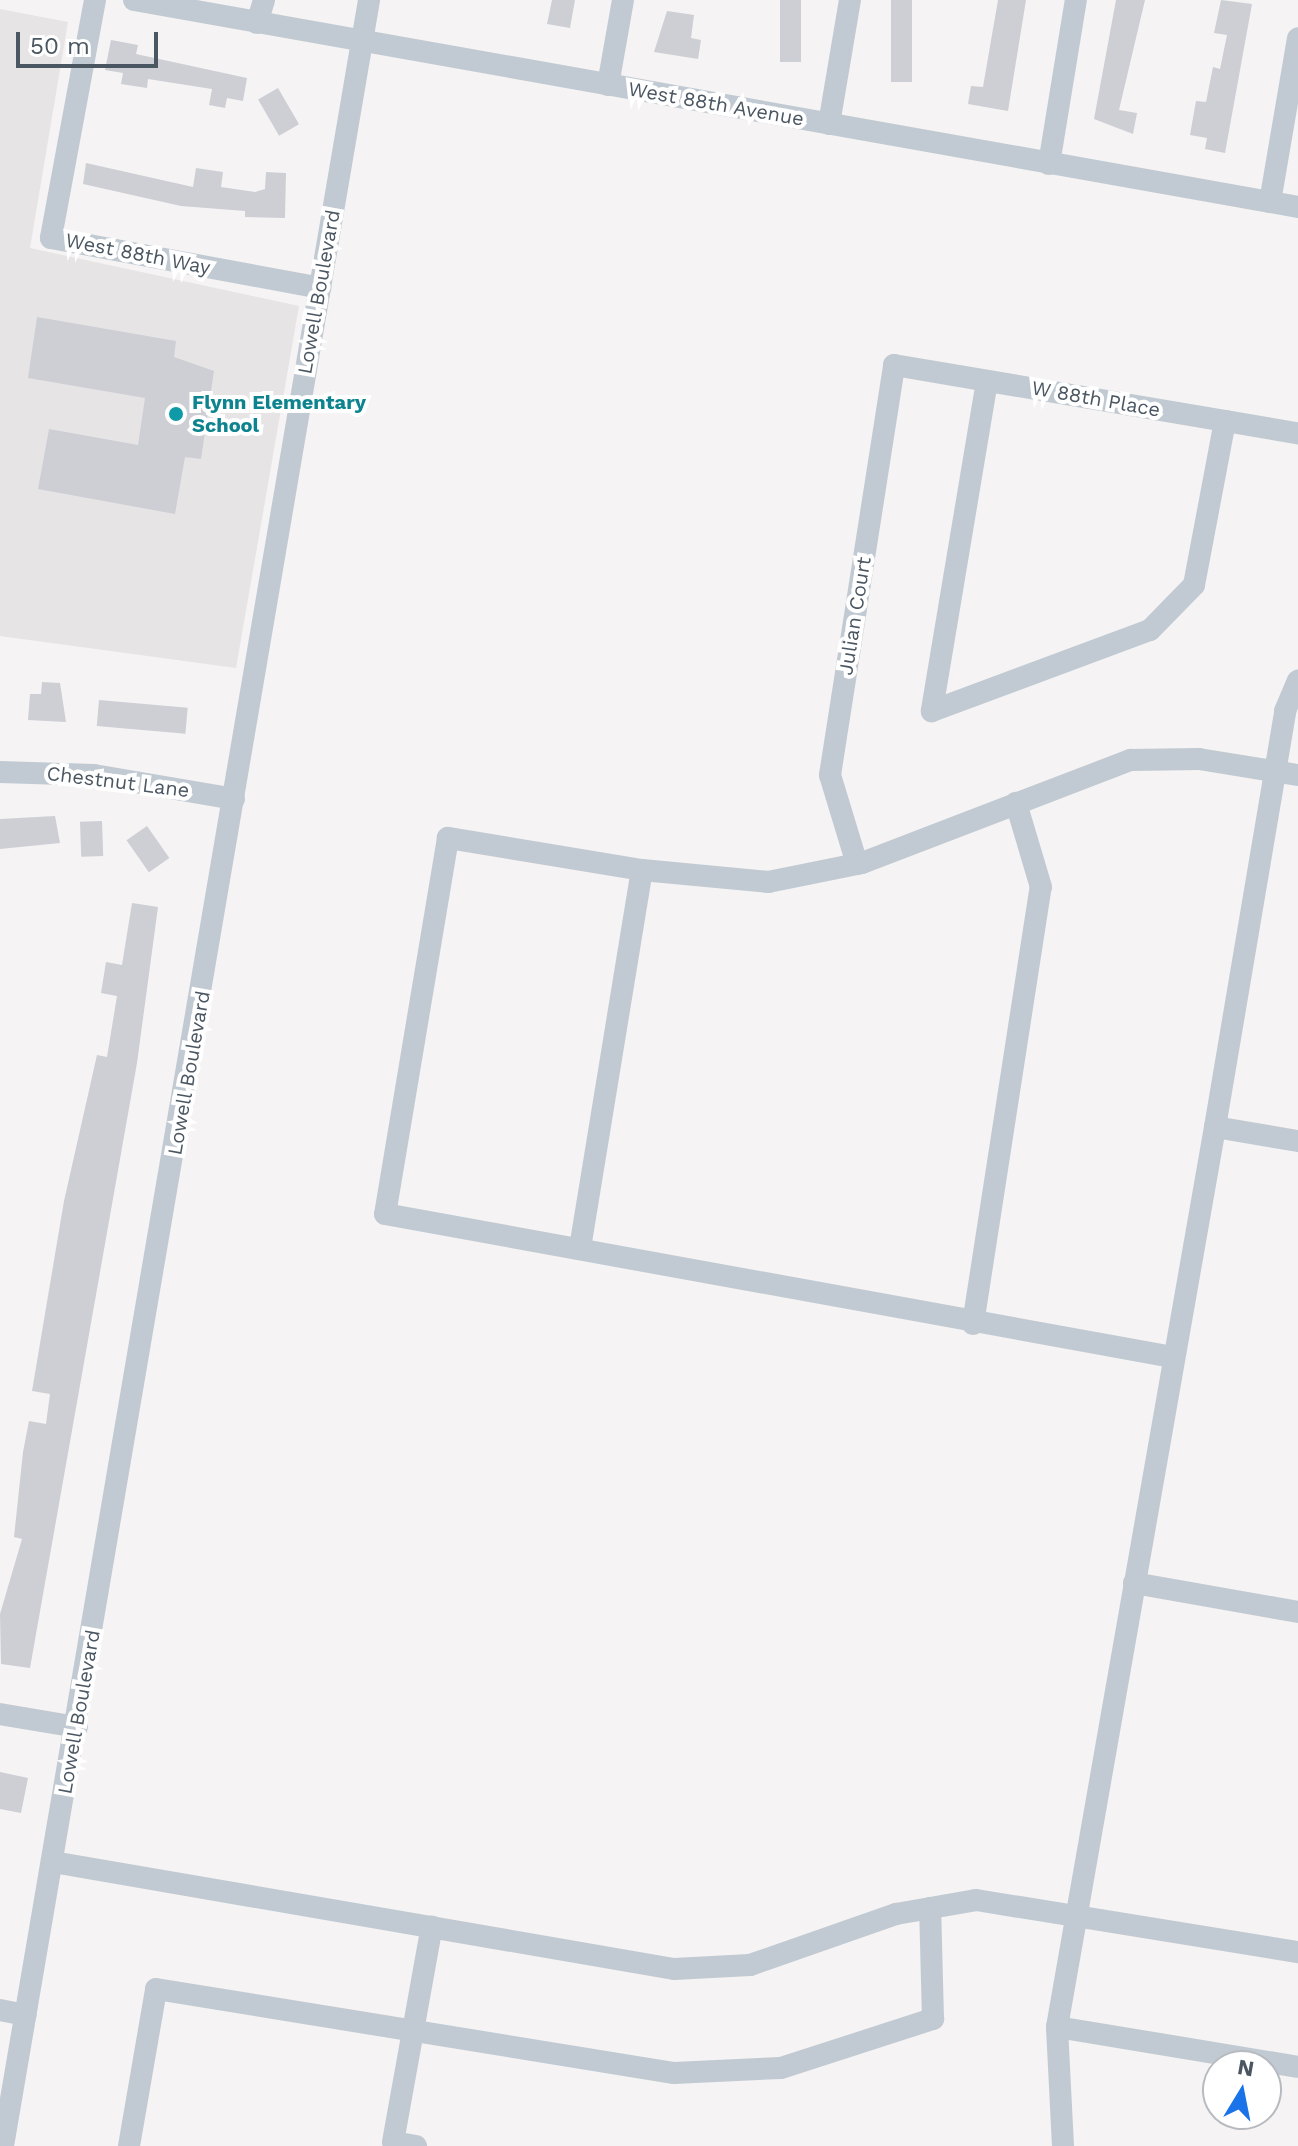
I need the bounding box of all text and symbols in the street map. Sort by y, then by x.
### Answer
scale bar [20,16,162,66]
text: 50 m [30,32,90,60]
street label: West 88th Avenue [626,77,806,131]
street label: Lowell Boulevard [293,208,345,376]
street label: West 88th Way [63,228,213,280]
street label: W 88th Place [1030,376,1162,422]
place label: Flynn Elementary School [192,390,366,437]
marker: Flynn Elementary School [167,405,185,423]
street label: Julian Court [834,555,876,677]
street label: Chestnut Lane [45,761,191,803]
street label: Lowell Boulevard [163,989,215,1157]
street label: Lowell Boulevard [53,1628,105,1796]
north arrow [1202,2050,1282,2130]
text: N [1236,2054,1256,2082]

